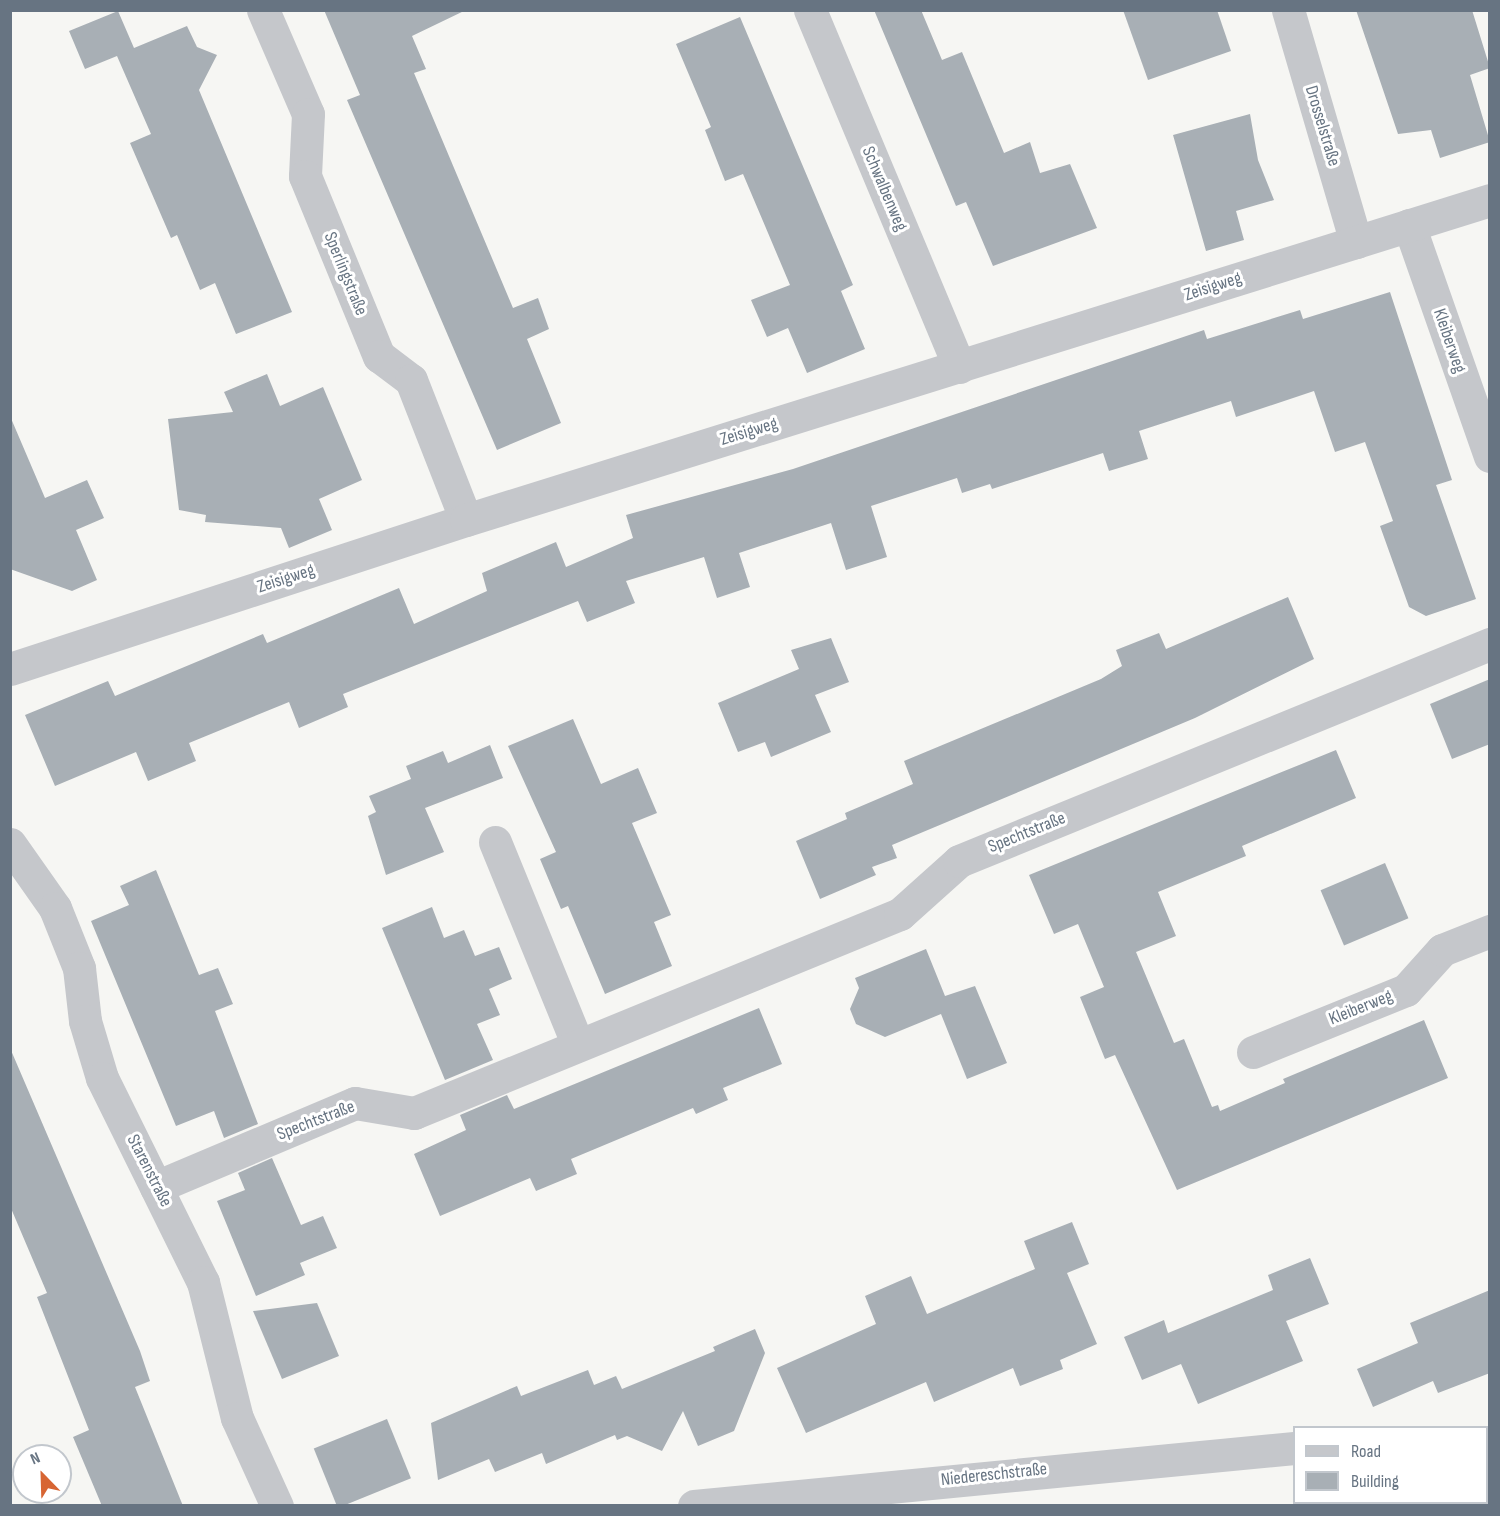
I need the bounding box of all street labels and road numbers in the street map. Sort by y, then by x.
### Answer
street label: Drosselstraße [1300,83,1344,169]
street label: Schwalbenweg [857,144,911,234]
street label: Sperlingstraße [318,229,372,319]
street label: Zeisigweg [1182,268,1244,306]
street label: Kleiberweg [1428,306,1470,376]
street label: Zeisigweg [718,413,780,451]
street label: Zeisigweg [255,560,317,598]
street label: Spechtstraße [985,808,1069,858]
street label: Kleiberweg [1326,985,1396,1031]
street label: Spechtstraße [274,1096,358,1146]
street label: Starenstraße [122,1131,176,1211]
street label: Niedereschstraße [940,1459,1048,1491]

